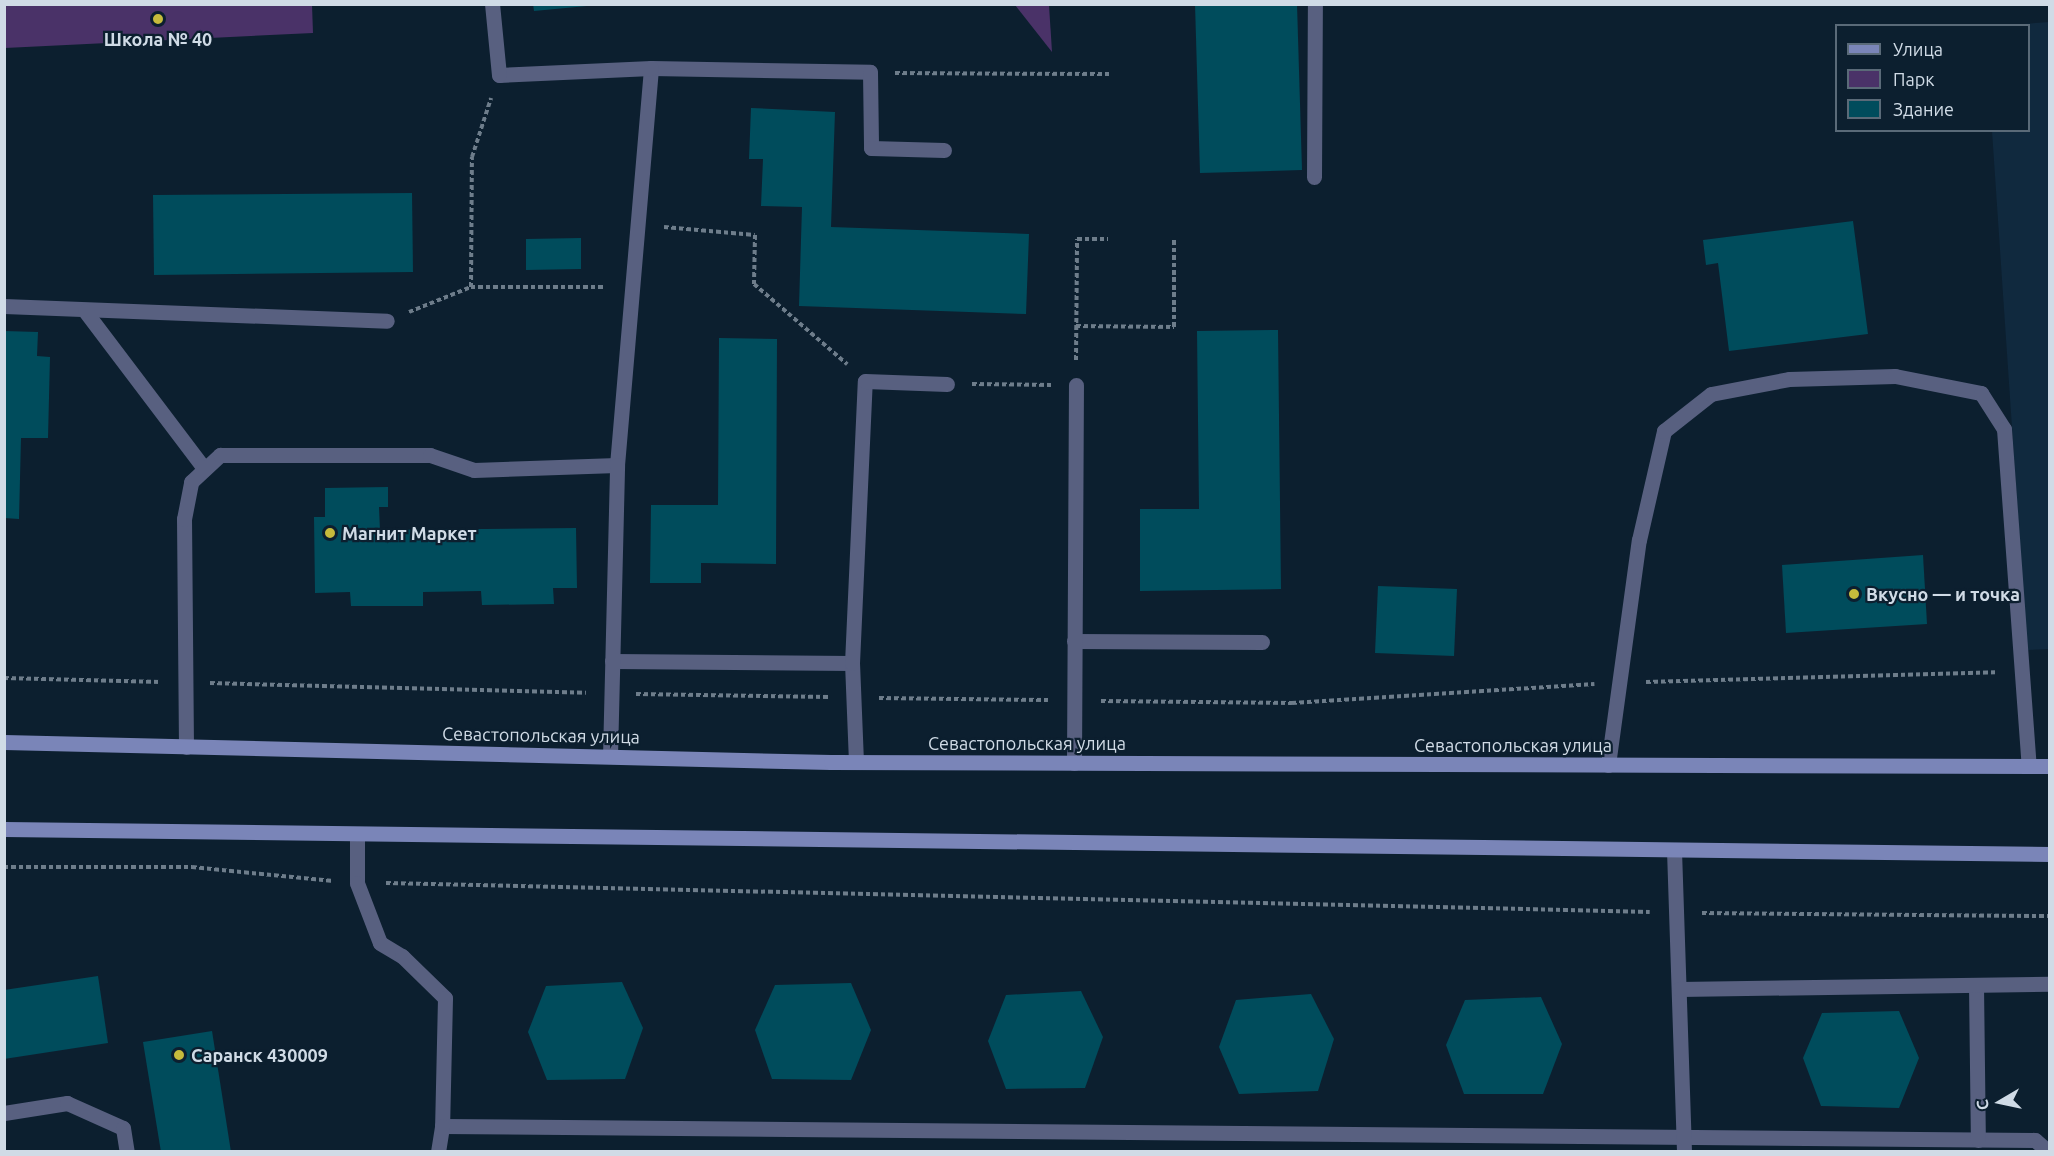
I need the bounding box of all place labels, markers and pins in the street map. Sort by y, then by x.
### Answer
marker: Школа № 40 [151,12,165,26]
place label: Школа № 40 [104,28,212,50]
place label: Магнит Маркет [342,522,477,544]
marker: Магнит Маркет [323,526,337,540]
place label: Вкусно — и точка [1866,583,2020,605]
marker: Вкусно — и точка [1847,587,1861,601]
place label: Саранск 430009 [191,1044,328,1066]
marker: Саранск 430009 [172,1048,186,1062]

